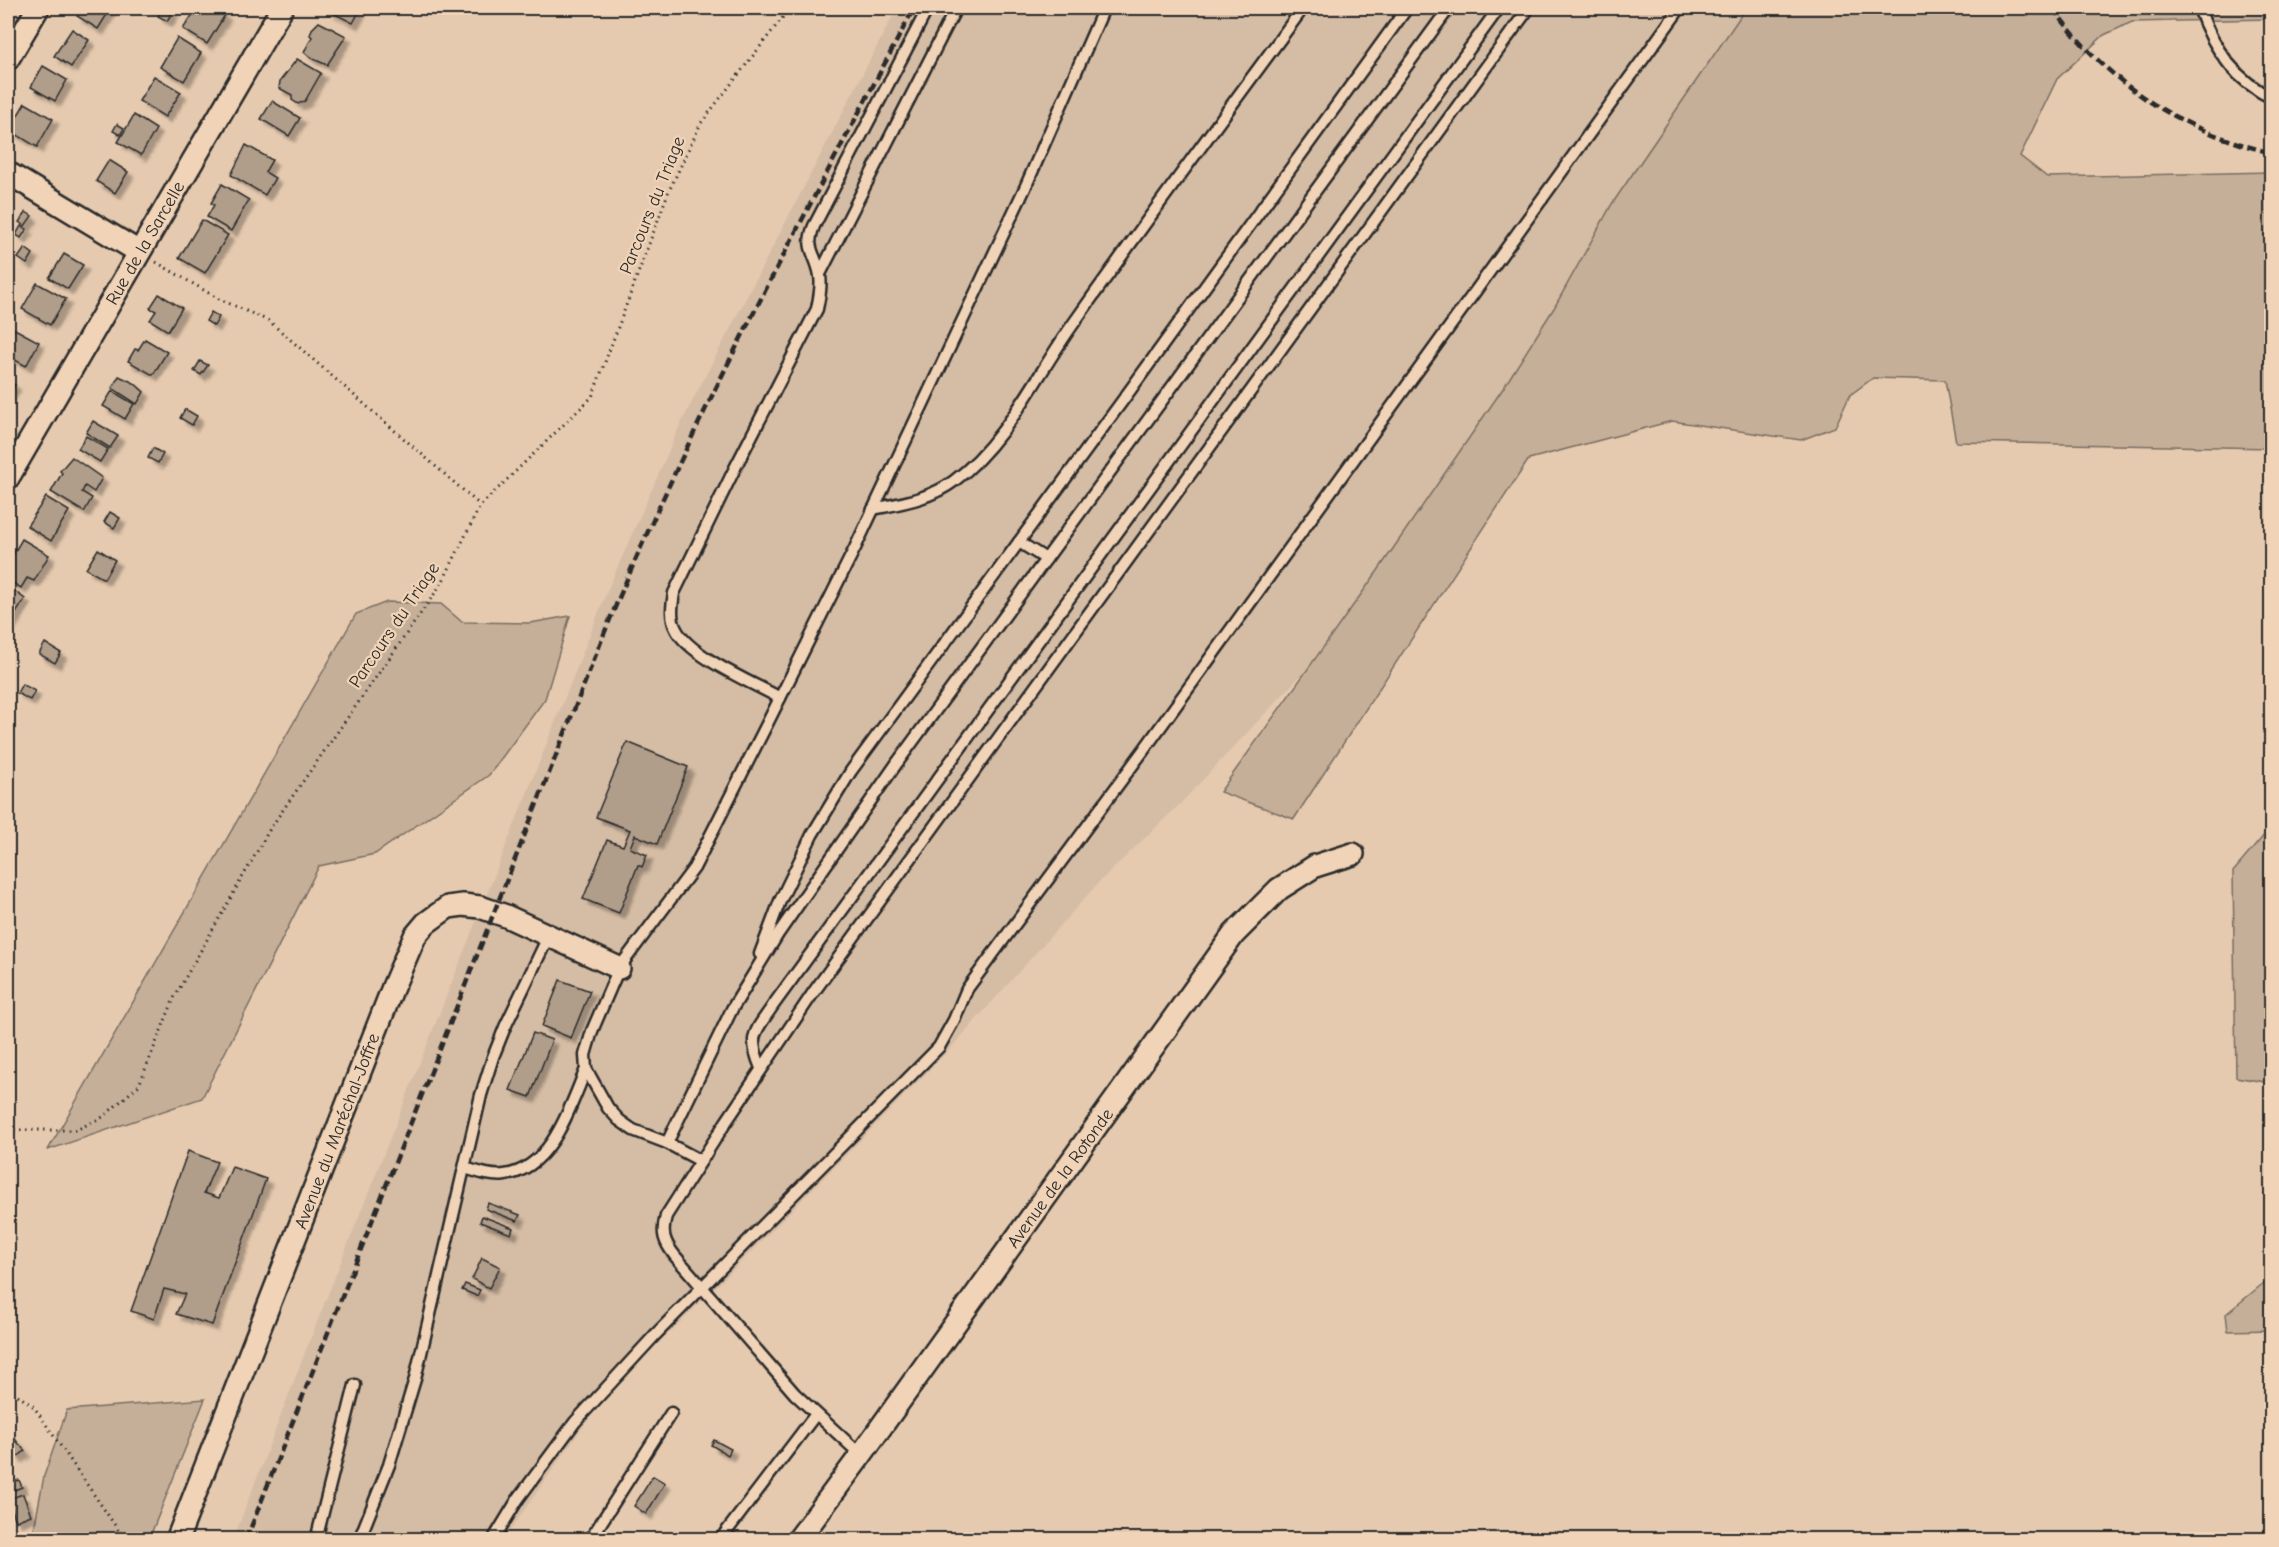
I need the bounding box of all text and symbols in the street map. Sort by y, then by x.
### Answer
street label: Parcours du Triage [615,133,690,277]
street label: Rue de la Sarcelle [102,178,189,309]
street label: Parcours du Triage [345,559,444,692]
street label: Avenue du Maréchal-Joffre [290,1030,385,1232]
street label: Avenue de la Rotonde [1003,1104,1118,1252]

